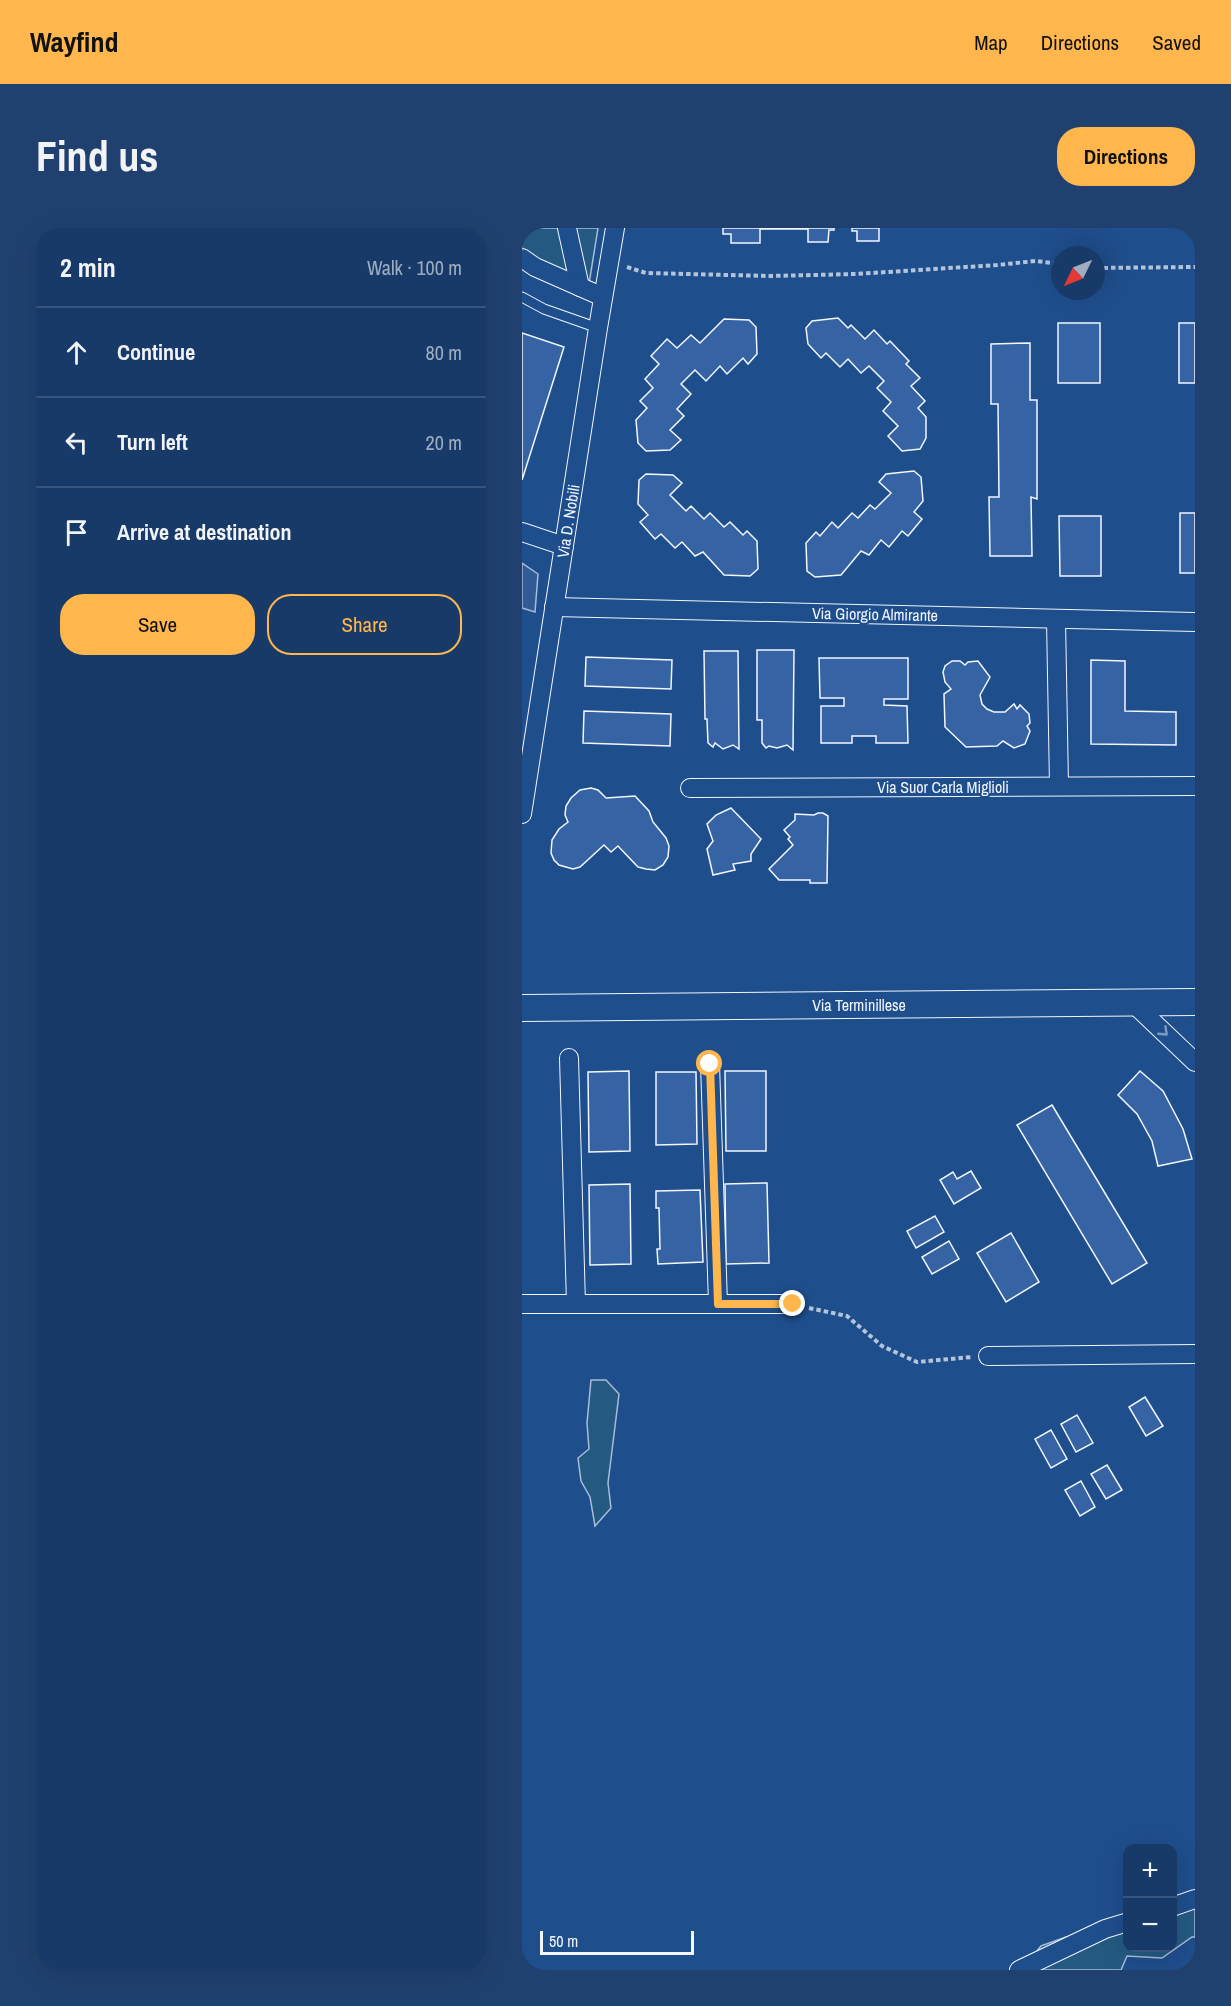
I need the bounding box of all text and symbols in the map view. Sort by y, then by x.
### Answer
text: Wayfind [30,23,118,61]
text: Map [974,28,1008,57]
text: Directions [1041,28,1119,57]
text: Saved [1152,28,1201,57]
button: Directions [1057,127,1195,186]
text: Find us [36,128,158,184]
north arrow [1051,246,1105,300]
text: 2 min [60,250,116,285]
text: Walk · 100 m [367,254,462,281]
icon: ahead [60,336,93,369]
text: Continue [117,337,195,367]
text: 80 m [426,339,462,366]
icon: left [60,426,93,459]
text: Turn left [117,427,188,457]
text: 20 m [426,429,462,456]
street label: Via D. Nobili [551,483,585,559]
icon: arrive [60,516,93,549]
text: Arrive at destination [117,517,291,547]
button: Save [60,594,255,655]
button: Share [267,594,462,655]
street label: Via Giorgio Almirante [812,602,938,626]
street label: Via Suor Carla Miglioli [877,776,1009,798]
street label: Via Terminillese [812,994,906,1016]
one-way arrow [1158,1025,1168,1036]
route start [696,1050,722,1076]
route end [779,1290,805,1316]
map controls [1123,1844,1177,1952]
button: + [1123,1844,1177,1898]
button: − [1123,1898,1177,1952]
scale bar [540,1928,694,1956]
text: 50 m [549,1930,578,1952]

